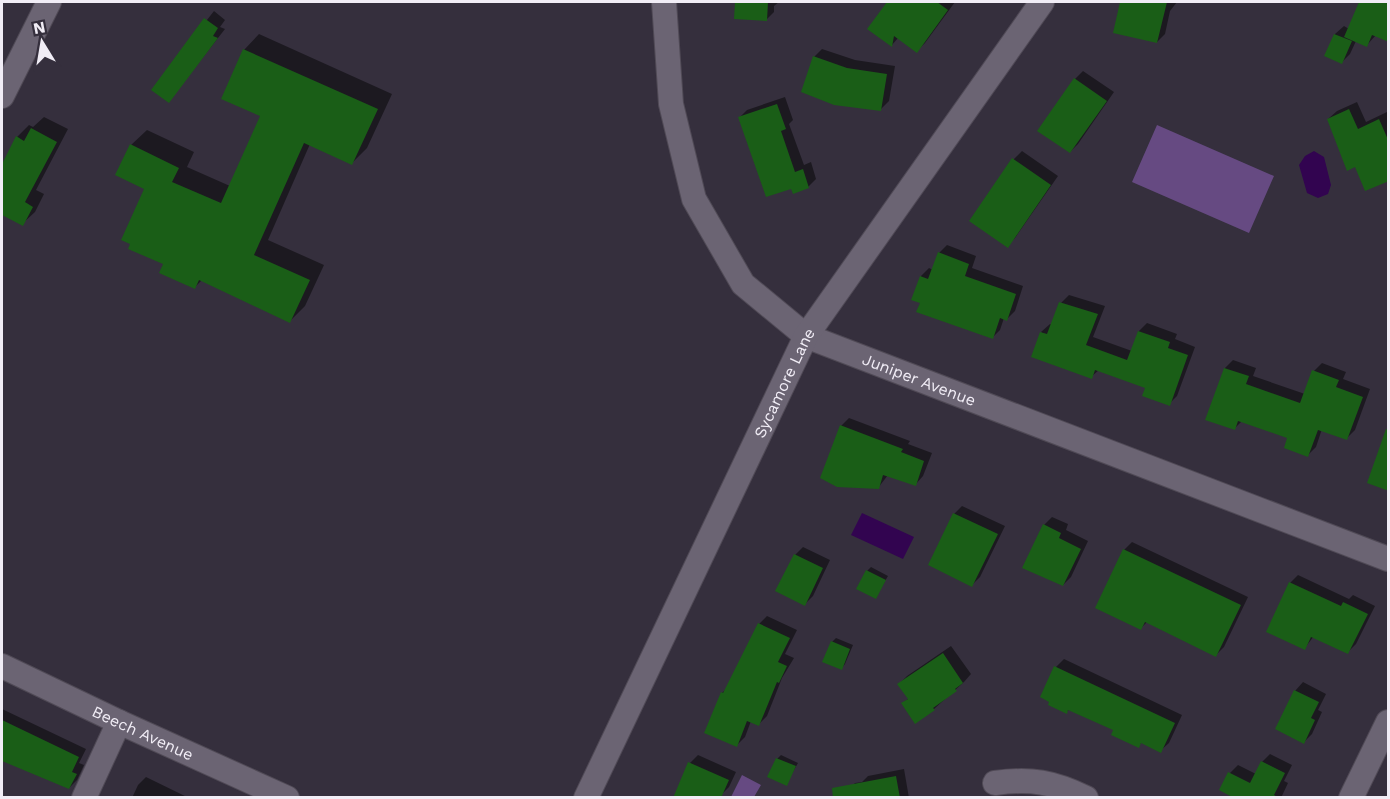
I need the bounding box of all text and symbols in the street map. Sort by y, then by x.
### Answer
north arrow [12,12,72,72]
text: N [32,17,47,38]
street label: Sycamore Lane [750,324,819,441]
street label: Juniper Avenue [860,350,978,410]
street label: Beech Avenue [89,702,196,764]

